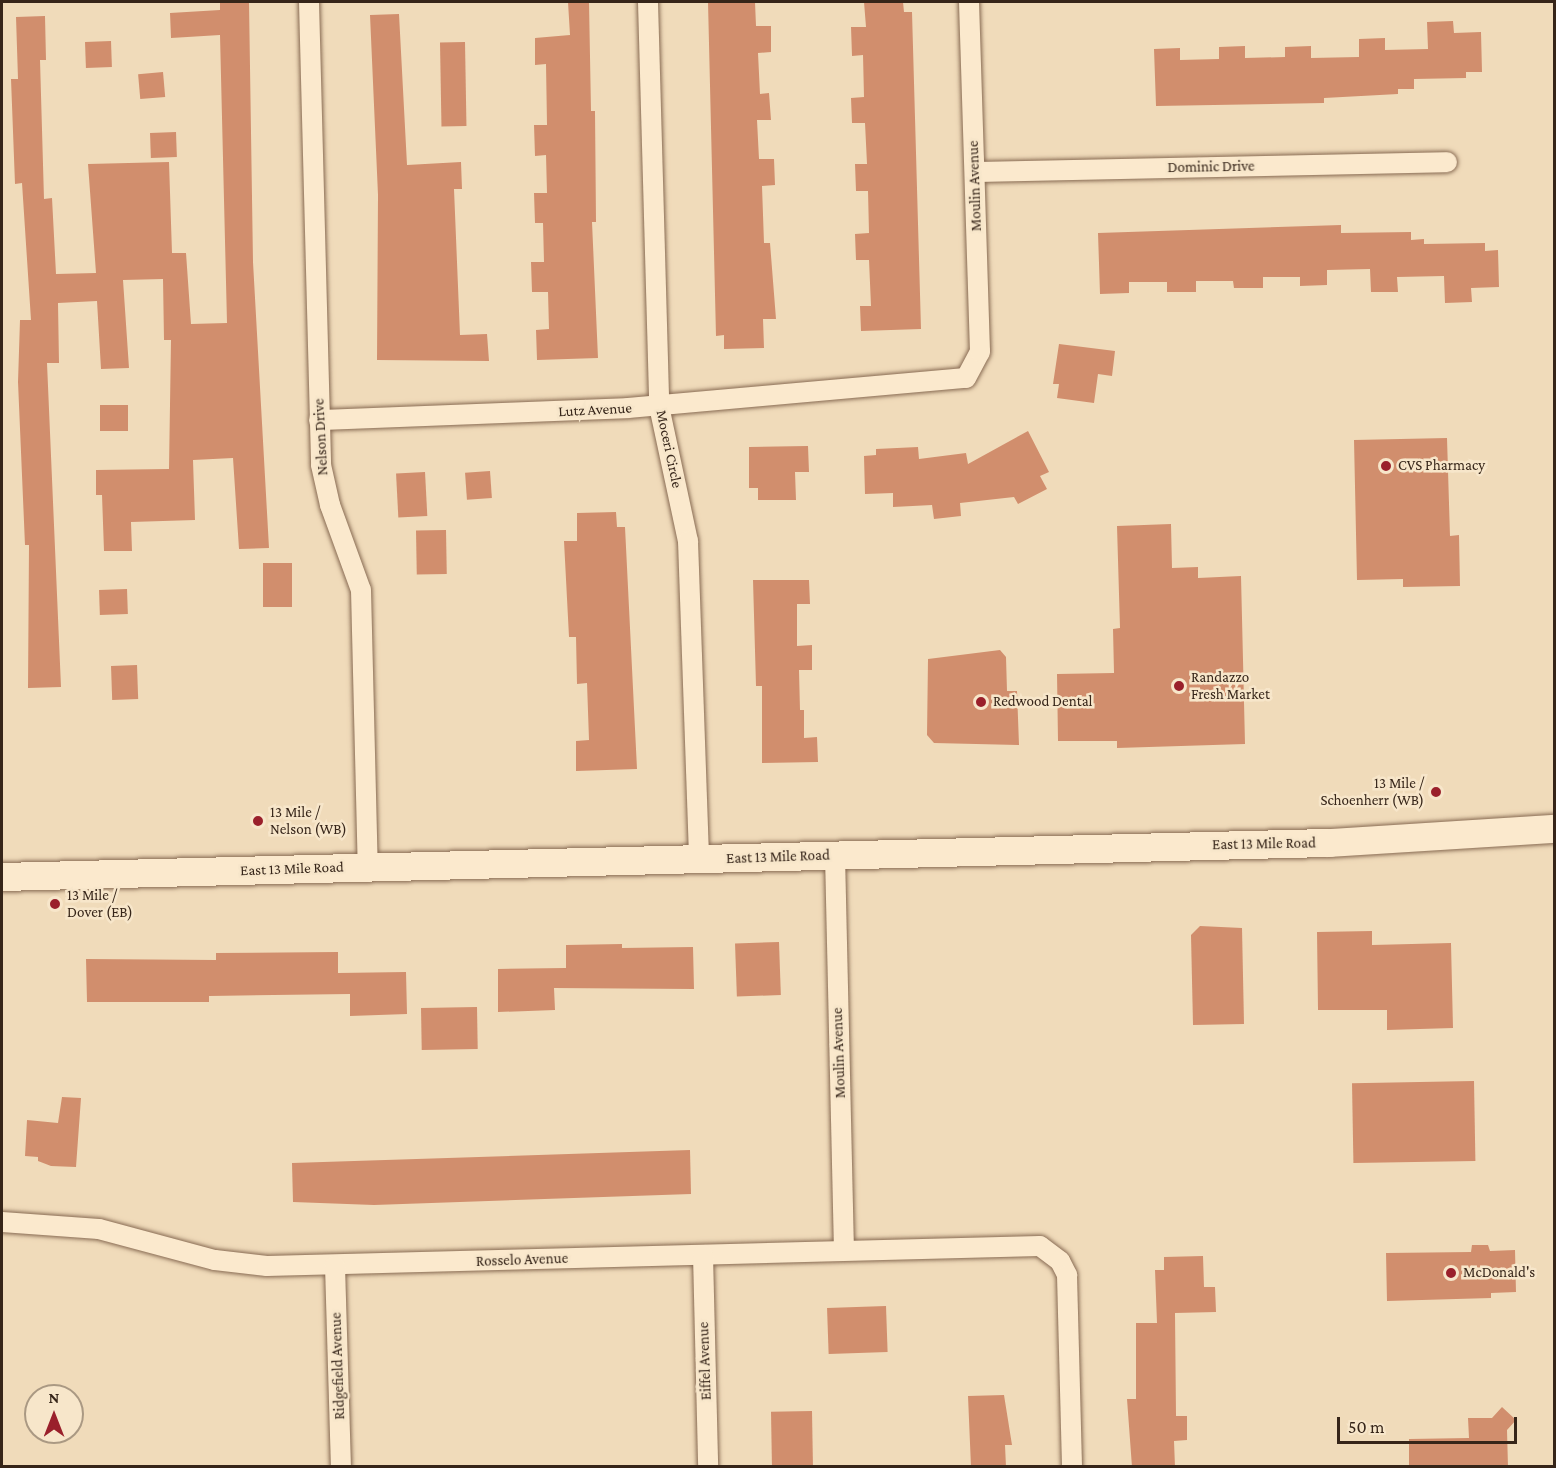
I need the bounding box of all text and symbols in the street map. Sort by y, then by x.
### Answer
street label: Moulin Avenue [964,140,986,232]
street label: Dominic Drive [1167,157,1255,177]
street label: Nelson Drive [310,398,332,476]
street label: Lutz Avenue [558,399,632,421]
street label: Moceri Circle [652,408,686,490]
place label: CVS Pharmacy [1398,457,1485,475]
marker: CVS Pharmacy [1379,459,1393,473]
place label: Randazzo Fresh Market [1191,668,1270,703]
marker: Randazzo Fresh Market [1172,679,1186,693]
place label: Redwood Dental [993,693,1093,711]
marker: Redwood Dental [974,695,988,709]
place label: 13 Mile / Schoenherr (WB) [1320,774,1424,809]
marker: 13 Mile / Schoenherr (WB) [1429,785,1443,799]
place label: 13 Mile / Nelson (WB) [270,803,347,838]
marker: 13 Mile / Nelson (WB) [251,814,265,828]
street label: East 13 Mile Road [1212,834,1316,854]
street label: East 13 Mile Road [726,846,830,868]
street label: East 13 Mile Road [240,858,344,880]
place label: 13 Mile / Dover (EB) [67,886,133,921]
marker: 13 Mile / Dover (EB) [48,897,62,911]
street label: Moulin Avenue [828,1007,850,1099]
street label: Rosselo Avenue [476,1249,568,1271]
place label: McDonald's [1463,1264,1535,1282]
marker: McDonald's [1444,1266,1458,1280]
street label: Ridgefield Avenue [327,1312,349,1420]
street label: Eiffel Avenue [695,1322,715,1400]
north arrow [24,1384,84,1444]
text: N [49,1389,59,1406]
scale bar [1340,1405,1520,1443]
text: 50 m [1348,1417,1385,1437]

